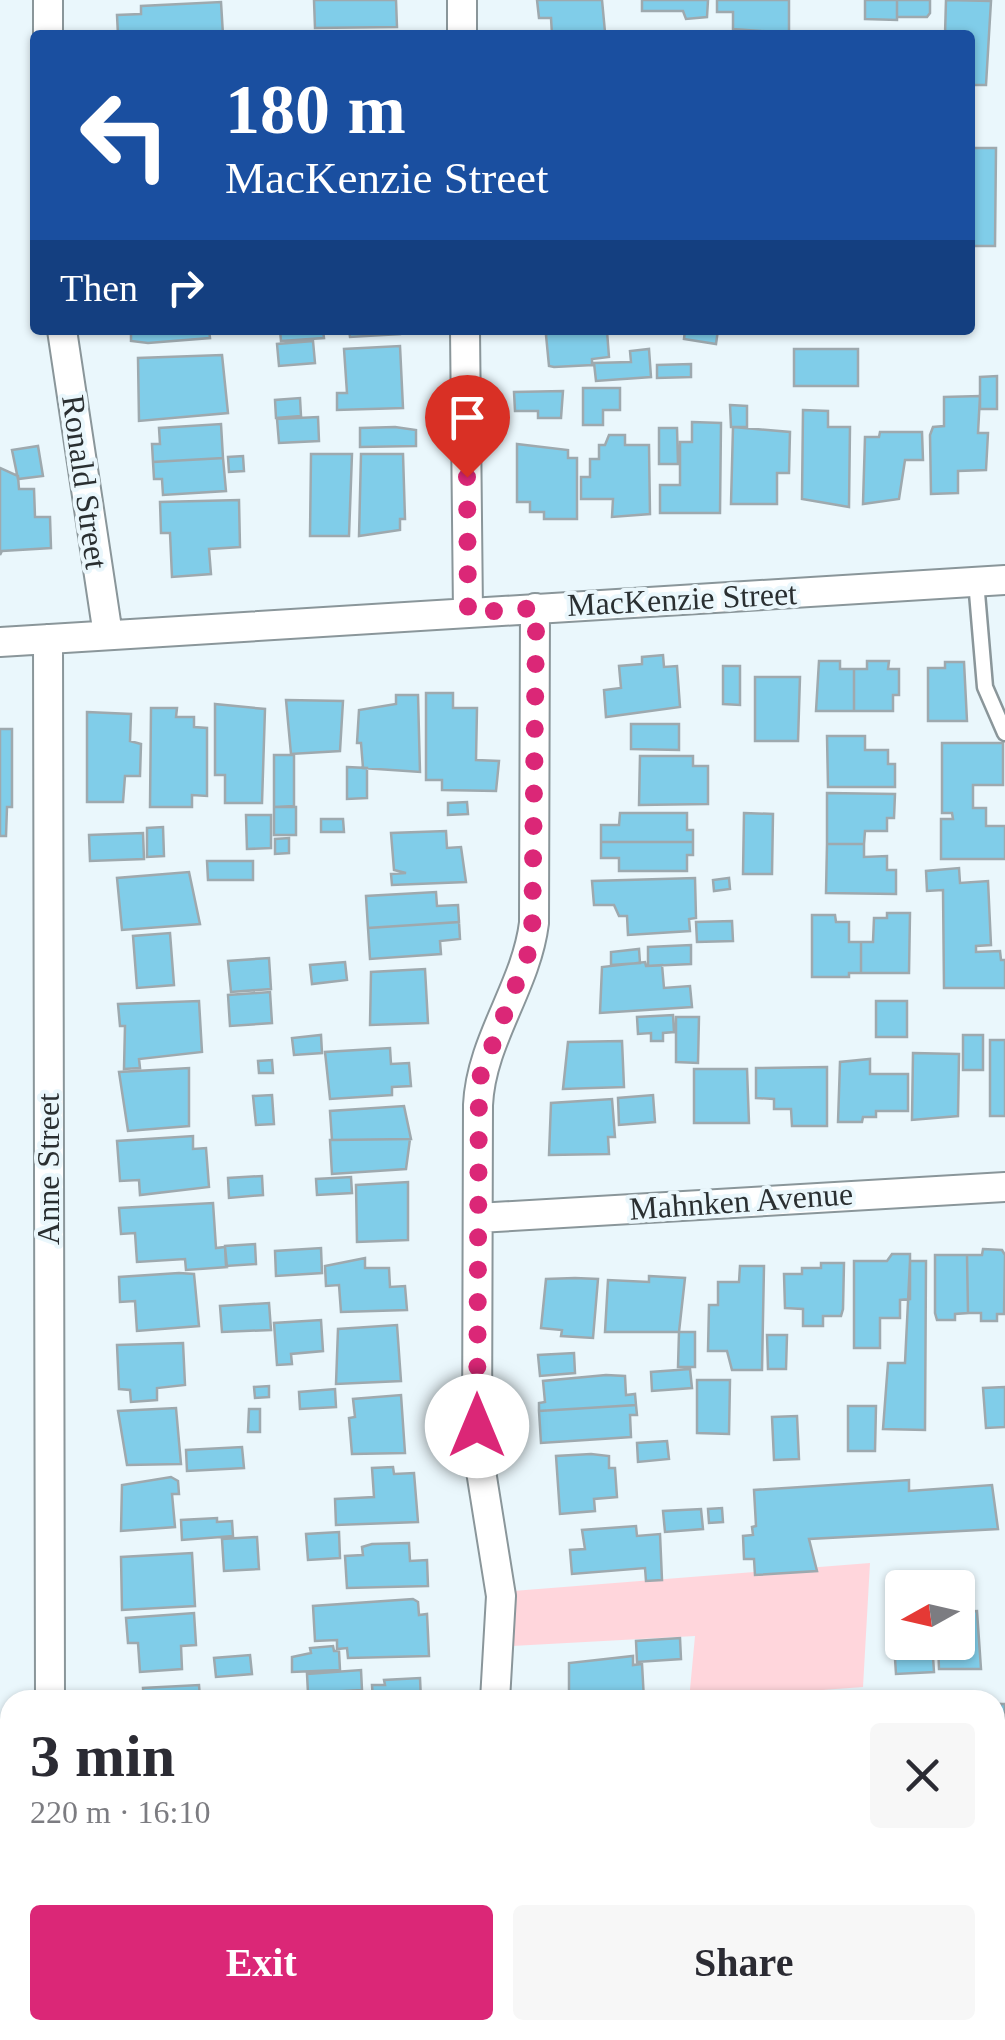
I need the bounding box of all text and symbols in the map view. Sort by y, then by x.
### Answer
icon: left [60,70,190,200]
text: 180 m [225,71,406,148]
text: MacKenzie Street [225,153,549,203]
icon: right [158,260,213,315]
text: Then [60,267,138,309]
pin [425,375,510,478]
icon: arrive [440,390,495,445]
street label: Ronald Street [55,393,115,571]
street label: MacKenzie Street [566,575,798,623]
street label: Anne Street [30,1093,66,1245]
street label: Mahnken Avenue [628,1175,854,1227]
position arrow [425,1374,529,1478]
north arrow [885,1570,975,1660]
map controls [885,1570,975,1660]
text: 3 min [30,1723,175,1789]
button: close [870,1723,975,1828]
text: 220 m · 16:10 [30,1794,210,1830]
button: Exit [30,1905,493,2020]
button: Share [513,1905,975,2020]

